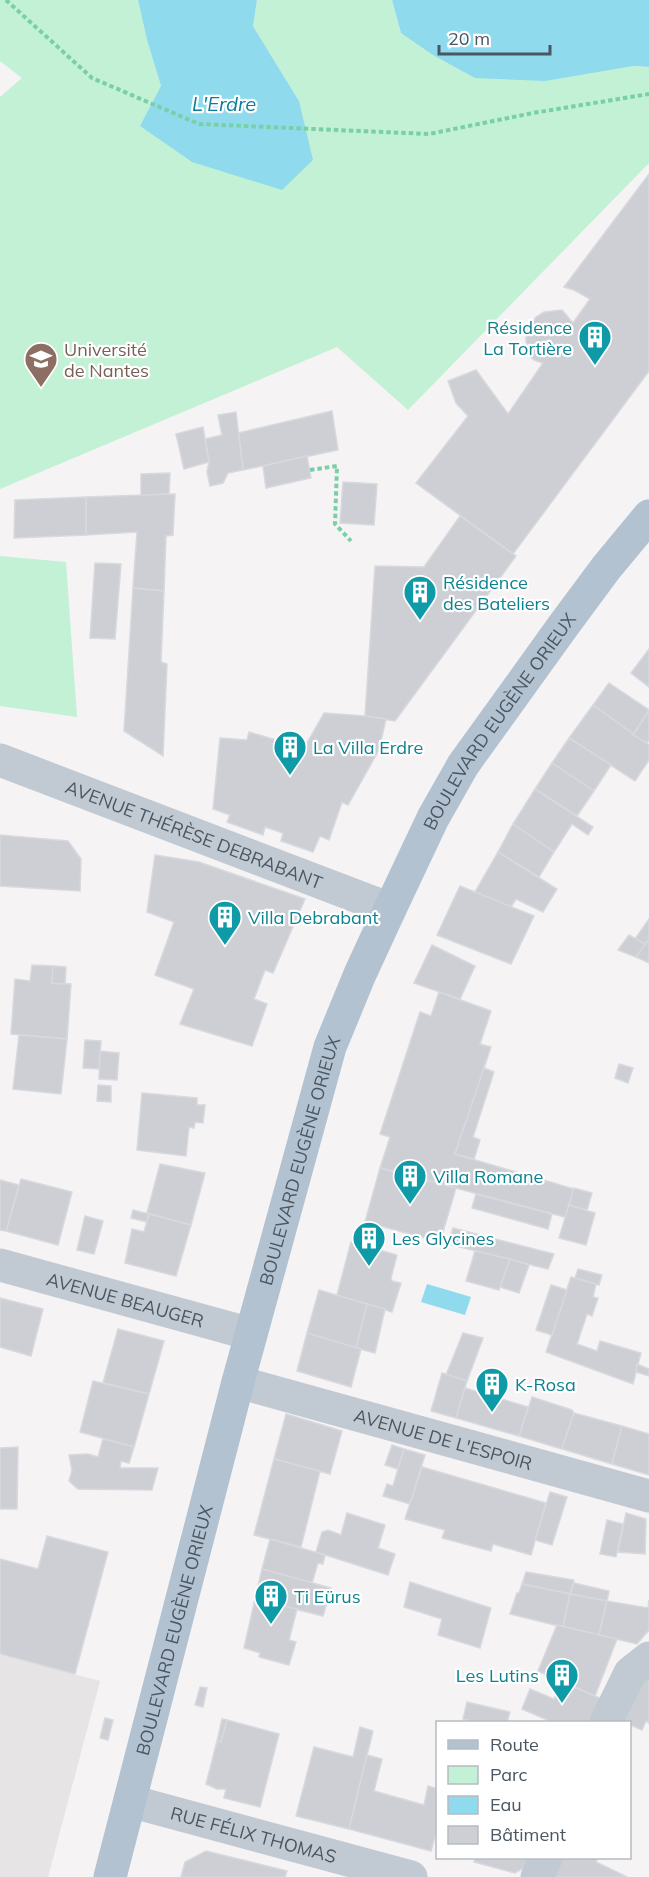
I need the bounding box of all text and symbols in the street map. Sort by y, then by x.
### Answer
scale bar [439,18,550,56]
text: 20 m [448,27,490,50]
water label: L'Erdre [192,91,256,116]
place label: Résidence La Tortière [483,316,572,360]
building icon: Résidence La Tortière [577,319,613,366]
place label: Université de Nantes [64,338,149,382]
school or university icon: Université de Nantes [23,341,59,388]
place label: Résidence des Bateliers [443,571,550,615]
building icon: Résidence des Bateliers [402,574,438,621]
street label: BOULEVARD EUGÈNE ORIEUX [418,608,581,833]
building icon: La Villa Erdre [272,729,308,776]
place label: La Villa Erdre [313,736,423,759]
street label: AVENUE THÉRÈSE DEBRABANT [62,775,326,894]
building icon: Villa Debrabant [207,899,243,946]
place label: Villa Debrabant [248,906,379,929]
street label: BOULEVARD EUGÈNE ORIEUX [254,1032,345,1288]
building icon: Villa Romane [392,1158,428,1205]
place label: Villa Romane [433,1165,543,1188]
building icon: Les Glycines [351,1220,387,1267]
place label: Les Glycines [392,1227,495,1250]
street label: AVENUE BEAUGER [44,1267,207,1332]
building icon: K-Rosa [474,1366,510,1413]
place label: K-Rosa [515,1373,576,1396]
street label: AVENUE DE L'ESPOIR [351,1403,535,1475]
street label: BOULEVARD EUGÈNE ORIEUX [130,1502,217,1758]
building icon: Ti Eürus [253,1578,289,1625]
place label: Ti Eürus [294,1585,361,1608]
building icon: Les Lutins [544,1657,580,1704]
place label: Les Lutins [456,1664,539,1687]
legend [436,1721,631,1859]
text: Route [490,1733,539,1756]
text: Parc [490,1763,528,1786]
text: Eau [490,1793,522,1816]
street label: RUE FÉLIX THOMAS [168,1801,339,1868]
text: Bâtiment [490,1823,566,1846]

